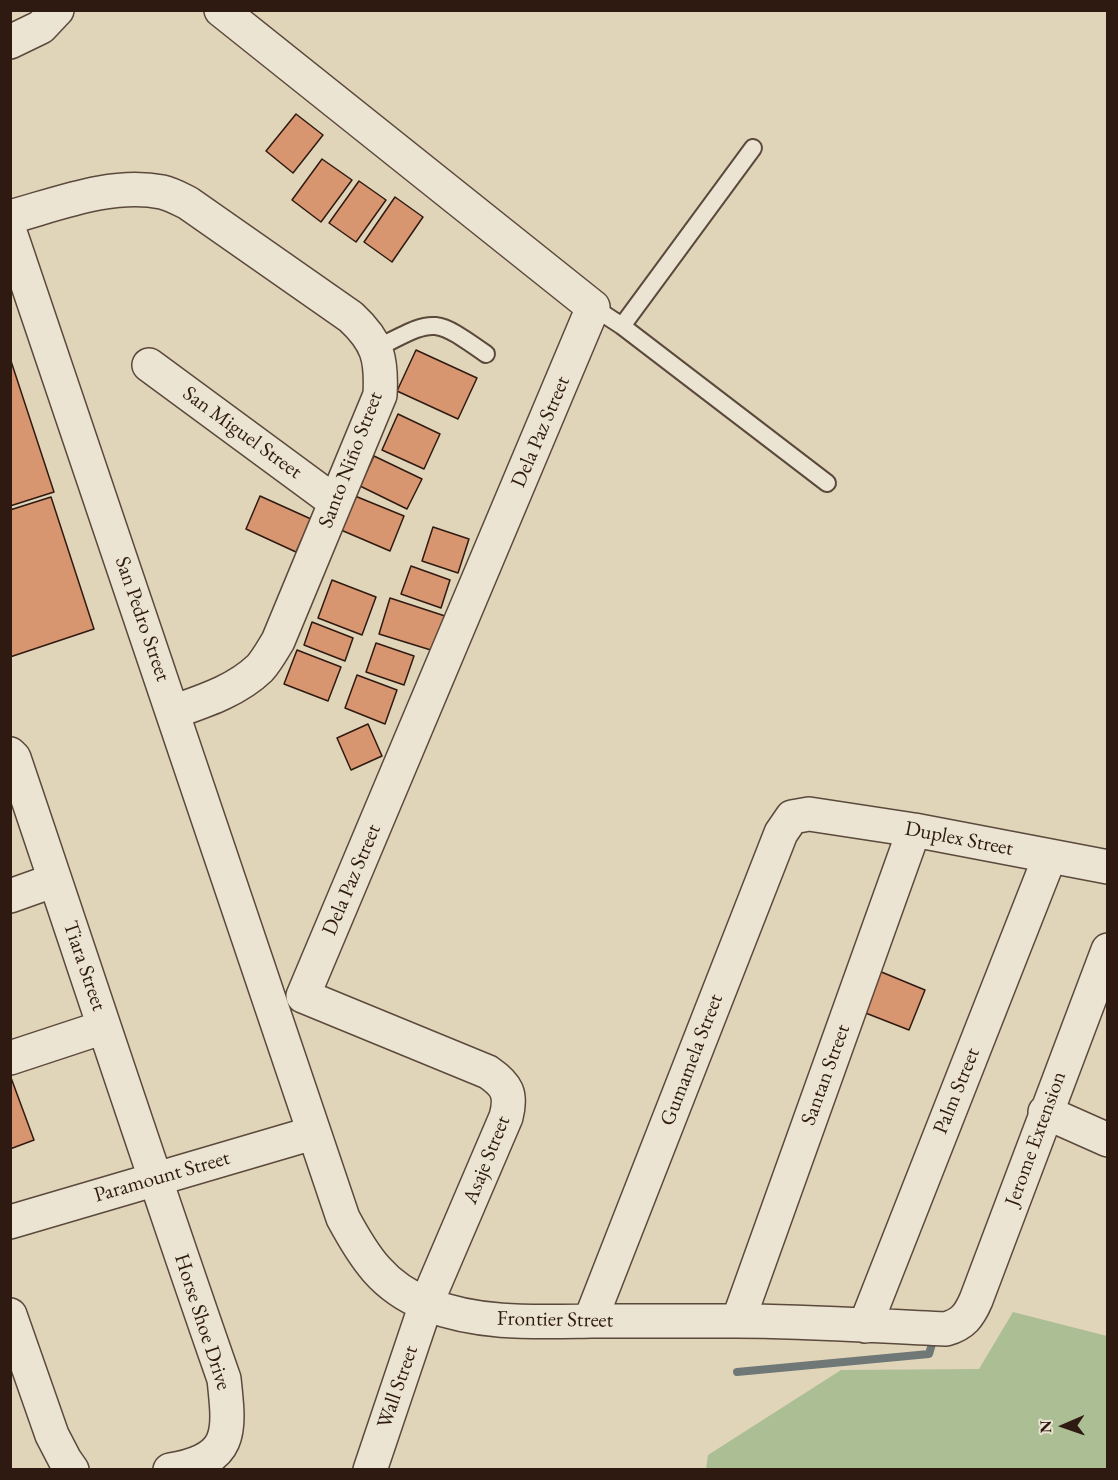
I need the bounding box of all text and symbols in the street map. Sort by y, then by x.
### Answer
street label: Dela Paz Street [506,373,576,491]
street label: San Miguel Street [177,381,307,485]
street label: Santo Niño Street [313,388,389,532]
street label: San Pedro Street [109,553,175,685]
street label: Duplex Street [903,816,1015,862]
street label: Dela Paz Street [317,821,387,939]
street label: Tiara Street [57,918,111,1014]
street label: Gumamela Street [655,990,729,1130]
street label: Santan Street [796,1021,856,1129]
street label: Palm Street [928,1044,986,1138]
street label: Jerome Extension [1000,1068,1072,1210]
street label: Asaje Street [458,1112,516,1208]
street label: Paramount Street [91,1146,233,1208]
street label: Horse Shoe Drive [168,1251,236,1393]
street label: Frontier Street [497,1306,613,1334]
street label: Wall Street [372,1342,424,1432]
north arrow [1034,1396,1094,1456]
text: N [1035,1420,1056,1433]

